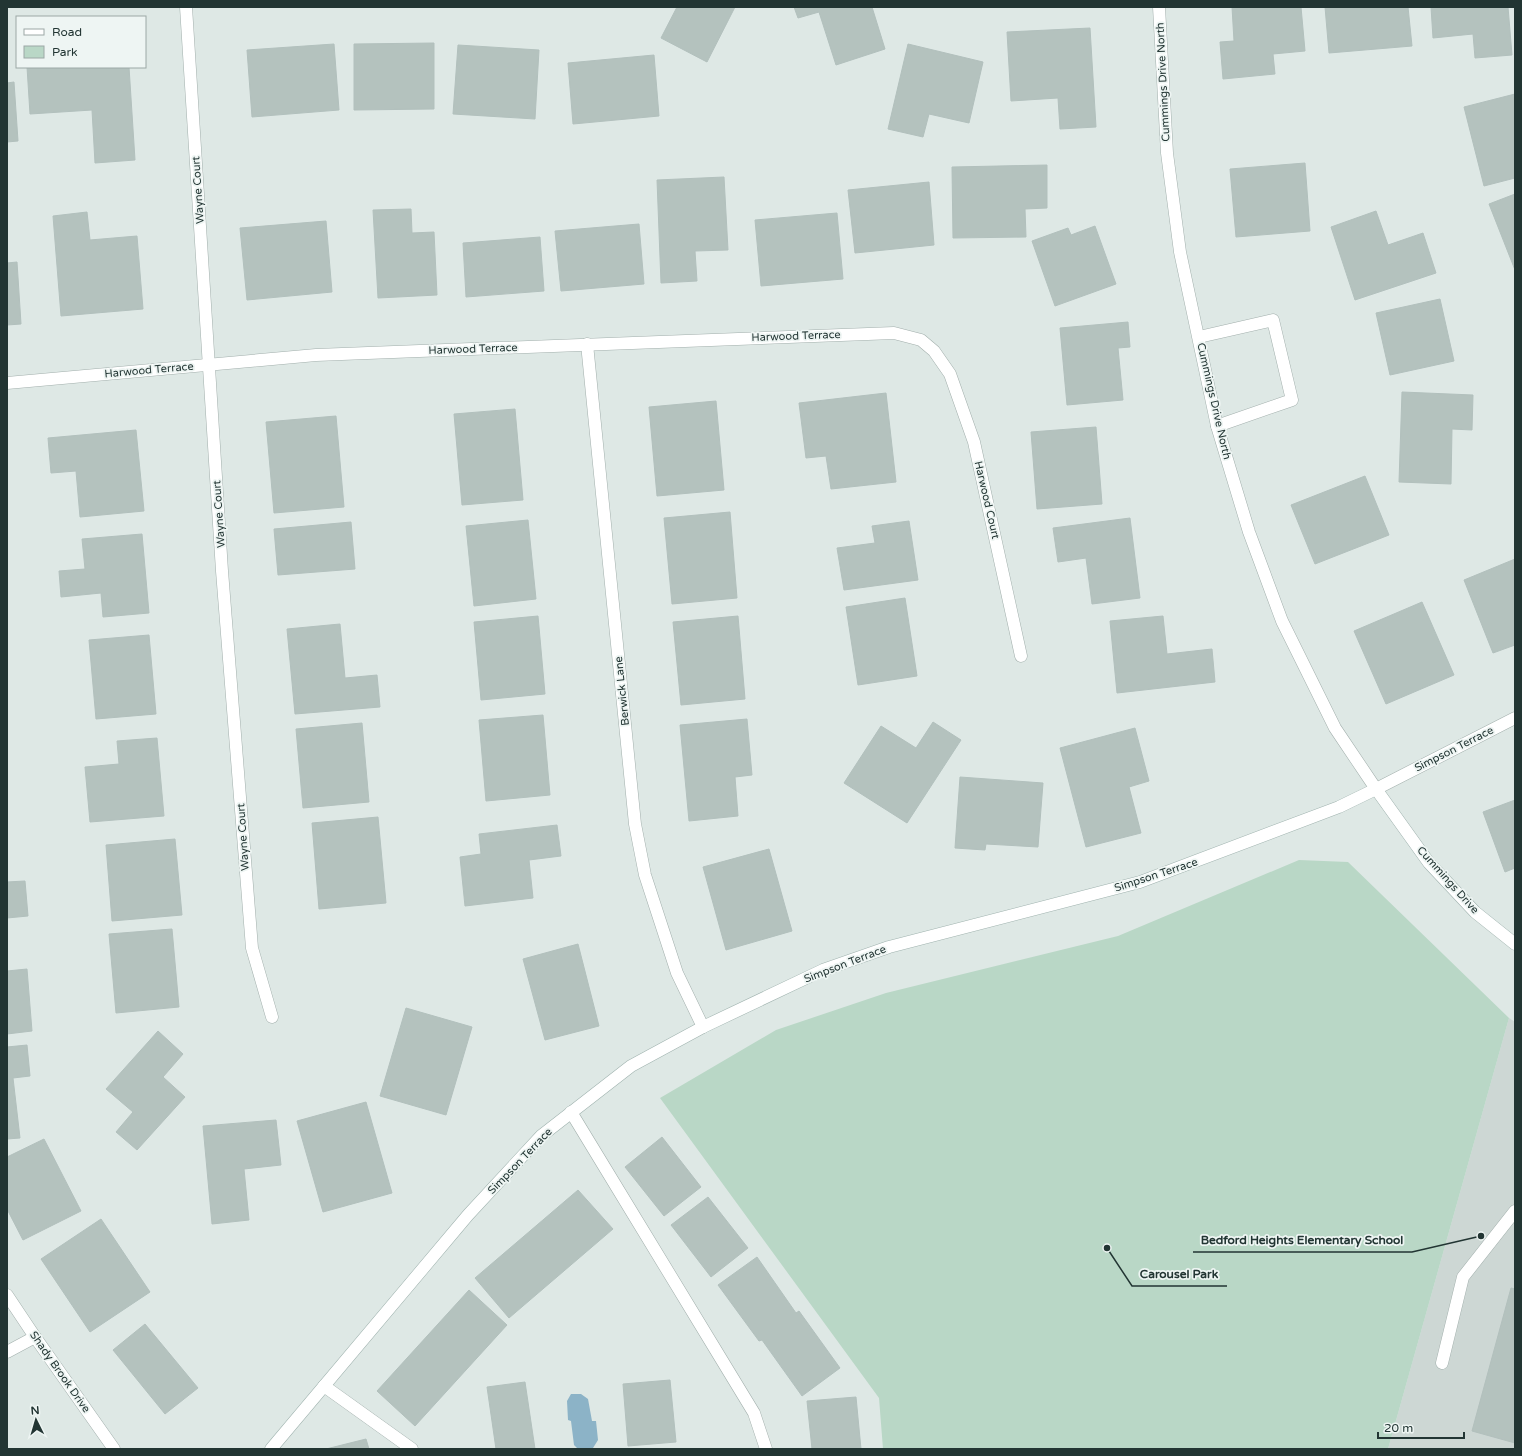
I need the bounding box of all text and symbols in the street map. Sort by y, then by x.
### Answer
legend [16,16,146,68]
street label: Cummings Drive North [1153,22,1173,142]
text: Road [52,25,82,39]
text: Park [52,45,78,59]
street label: Wayne Court [189,156,207,224]
street label: Harwood Terrace [751,328,841,344]
street label: Harwood Terrace [428,341,518,357]
street label: Cummings Drive North [1194,341,1234,461]
street label: Harwood Terrace [104,360,194,380]
street label: Harwood Court [972,460,1002,540]
street label: Wayne Court [210,480,228,548]
street label: Berwick Lane [612,656,632,726]
street label: Simpson Terrace [1412,723,1496,775]
street label: Wayne Court [234,803,252,871]
street label: Cummings Drive [1414,844,1482,916]
street label: Simpson Terrace [1113,855,1199,895]
street label: Simpson Terrace [802,942,888,986]
street label: Simpson Terrace [485,1125,555,1197]
callout: Bedford Heights Elementary School [1193,1228,1412,1252]
text: Bedford Heights Elementary School [1201,1233,1403,1248]
callout: Carousel Park [1132,1262,1227,1286]
text: Carousel Park [1140,1267,1219,1281]
street label: Shady Brook Drive [27,1329,93,1415]
north arrow [16,1400,56,1440]
text: N [30,1404,40,1417]
scale bar [1378,1414,1464,1440]
text: 20 m [1384,1421,1413,1435]

